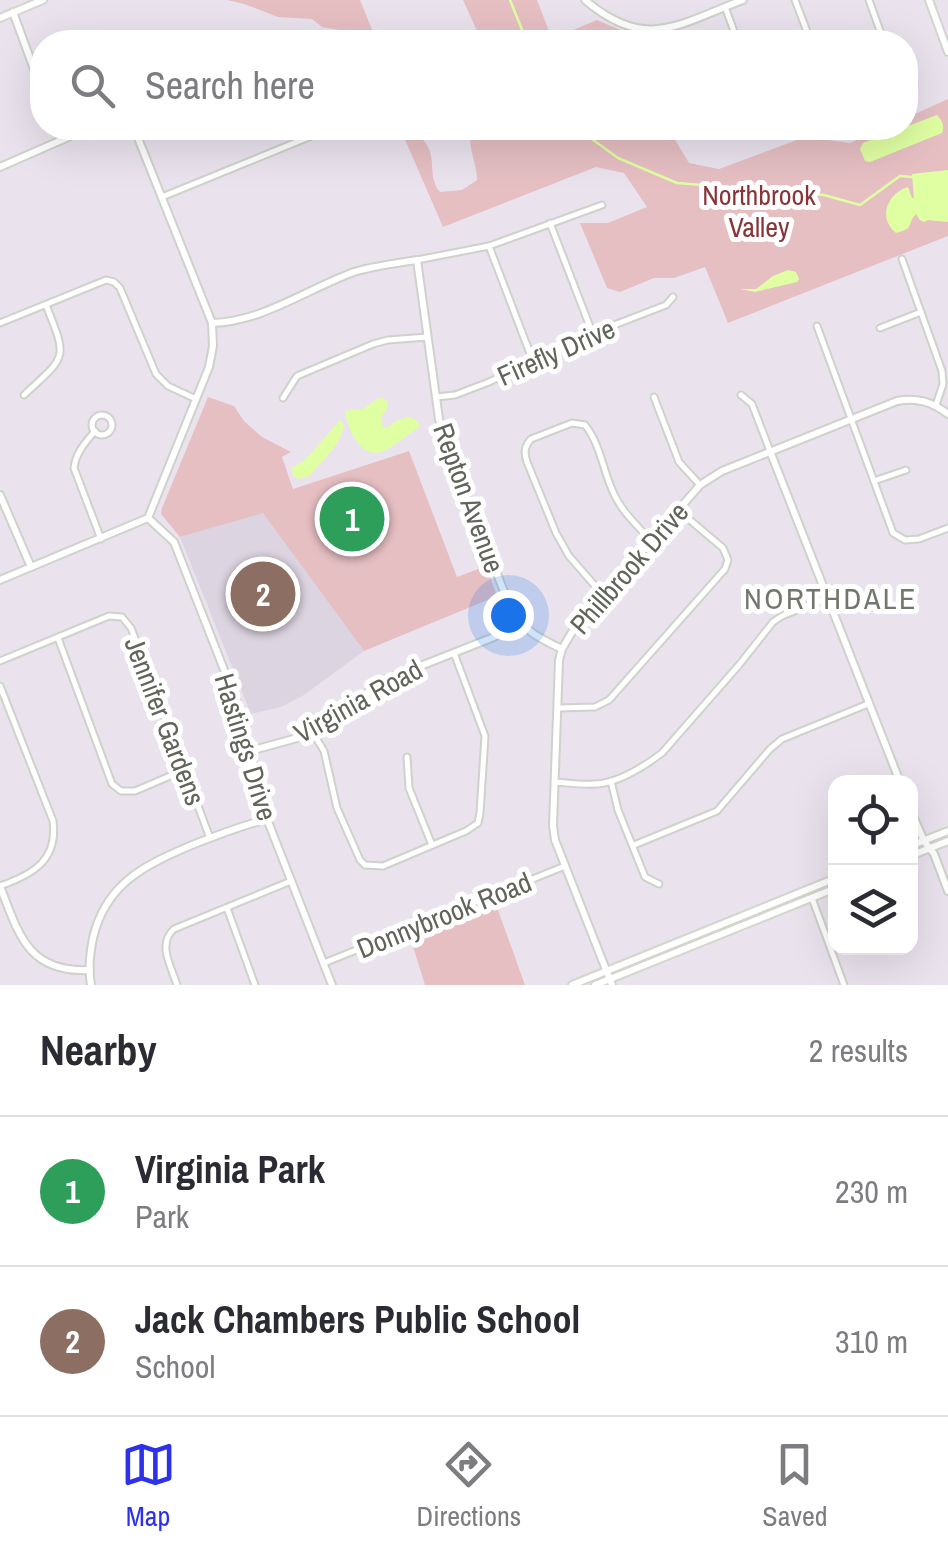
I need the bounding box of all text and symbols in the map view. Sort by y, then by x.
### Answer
search box [30,30,918,140]
icon: search [65,58,120,113]
text: Search here [145,60,315,111]
park label: Northbrook Valley [702,176,816,246]
street label: Firefly Drive [491,309,621,395]
street label: Repton Avenue [424,418,514,578]
pin: 1 [320,482,384,556]
street label: Phillbrook Drive [561,494,697,642]
pin: 2 [230,556,296,632]
district label: NORTHDALE [744,578,918,618]
your location [483,590,534,641]
street label: Jennifer Gardens [115,631,215,811]
street label: Virginia Road [287,650,429,752]
street label: Hastings Drive [206,669,286,825]
map controls [828,775,918,955]
button: locate [828,775,918,865]
street label: Donnybrook Road [351,863,537,967]
button: layers [828,865,918,955]
text: Nearby [40,1022,157,1078]
text: 2 results [809,1029,908,1072]
text: Virginia Park [135,1144,325,1195]
text: 1 [65,1170,80,1213]
text: 230 m [835,1170,908,1213]
text: Park [135,1195,189,1238]
text: Jack Chambers Public School [135,1294,580,1345]
text: 2 [65,1320,80,1363]
text: 310 m [835,1320,908,1363]
text: School [135,1345,215,1388]
tab: Map [121,1437,176,1535]
tab: Directions [417,1437,521,1535]
tab: Saved [762,1437,827,1535]

